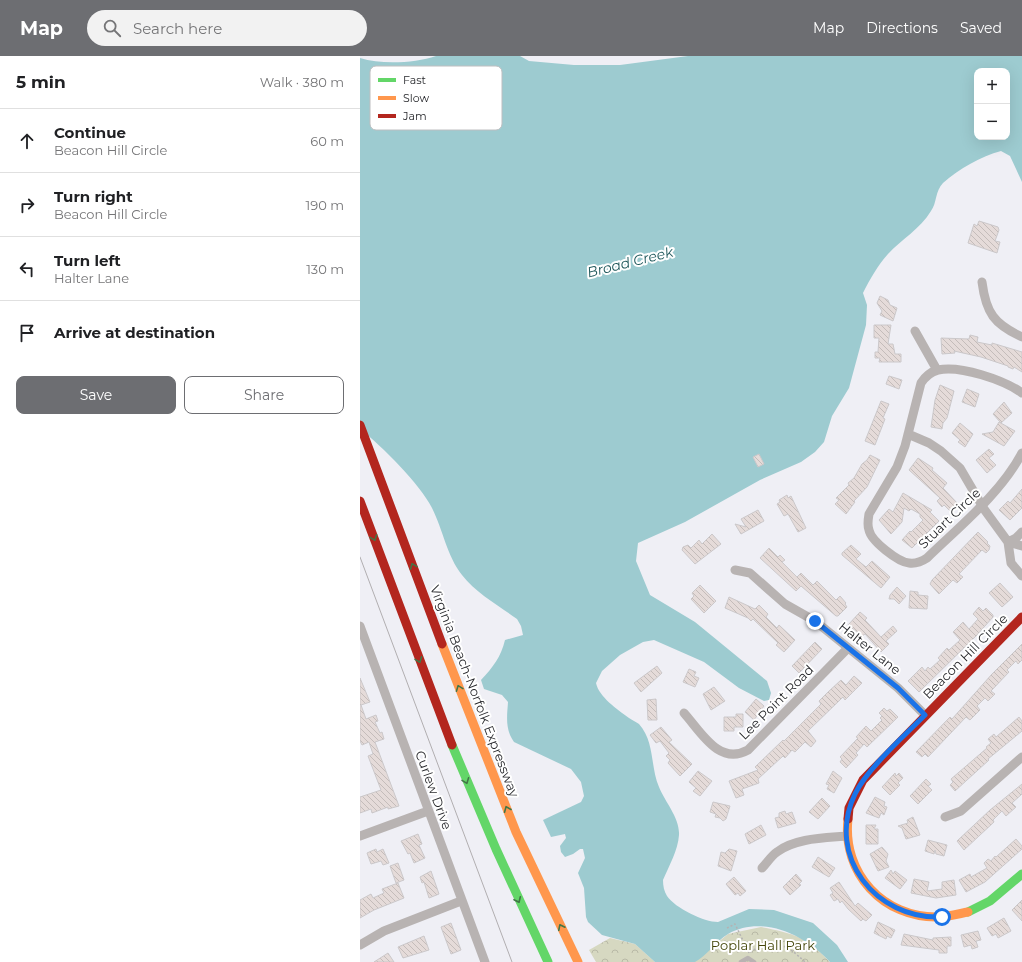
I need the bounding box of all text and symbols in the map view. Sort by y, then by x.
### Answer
search box [87,10,367,46]
text: Map [20,17,63,40]
icon: search [101,17,123,39]
text: Search here [133,19,222,38]
text: Map [813,19,844,37]
text: Directions [866,19,938,37]
text: Saved [960,19,1002,37]
legend [370,66,502,130]
map controls [974,68,1010,140]
button: + [974,68,1010,104]
text: 5 min [16,72,66,92]
text: Fast [403,73,427,87]
text: Walk · 380 m [260,74,344,90]
text: Slow [403,91,429,105]
button: − [974,104,1010,140]
text: Jam [402,109,427,123]
text: Continue [54,123,126,142]
icon: ahead [16,130,38,152]
text: 60 m [310,133,344,149]
text: Beacon Hill Circle [54,142,167,158]
text: Turn right [54,187,133,206]
icon: right [16,194,38,216]
text: 190 m [306,197,344,213]
text: Beacon Hill Circle [54,206,167,222]
water label: Broad Creek [585,242,676,281]
text: Turn left [54,251,121,270]
icon: left [16,258,38,280]
text: 130 m [306,261,344,277]
text: Halter Lane [54,270,129,286]
icon: arrive [16,322,38,344]
text: Arrive at destination [54,323,215,342]
button: Save [16,376,176,414]
button: Share [184,376,344,414]
street label: Stuart Circle [915,484,983,552]
one-way arrow [369,534,377,541]
one-way arrow [410,563,418,570]
street label: Virginia Beach-Norfolk Expressway [427,583,523,800]
street label: Beacon Hill Circle [919,610,1011,702]
route end [806,612,824,630]
street label: Halter Lane [836,618,904,678]
one-way arrow [415,656,423,663]
street label: Lee Point Road [735,661,817,743]
one-way arrow [456,685,464,692]
street label: Curlew Drive [412,748,456,832]
one-way arrow [462,777,470,784]
one-way arrow [503,806,511,813]
one-way arrow [513,896,521,903]
route start [933,908,951,926]
one-way arrow [558,924,566,932]
park label: Poplar Hall Park [711,937,815,953]

